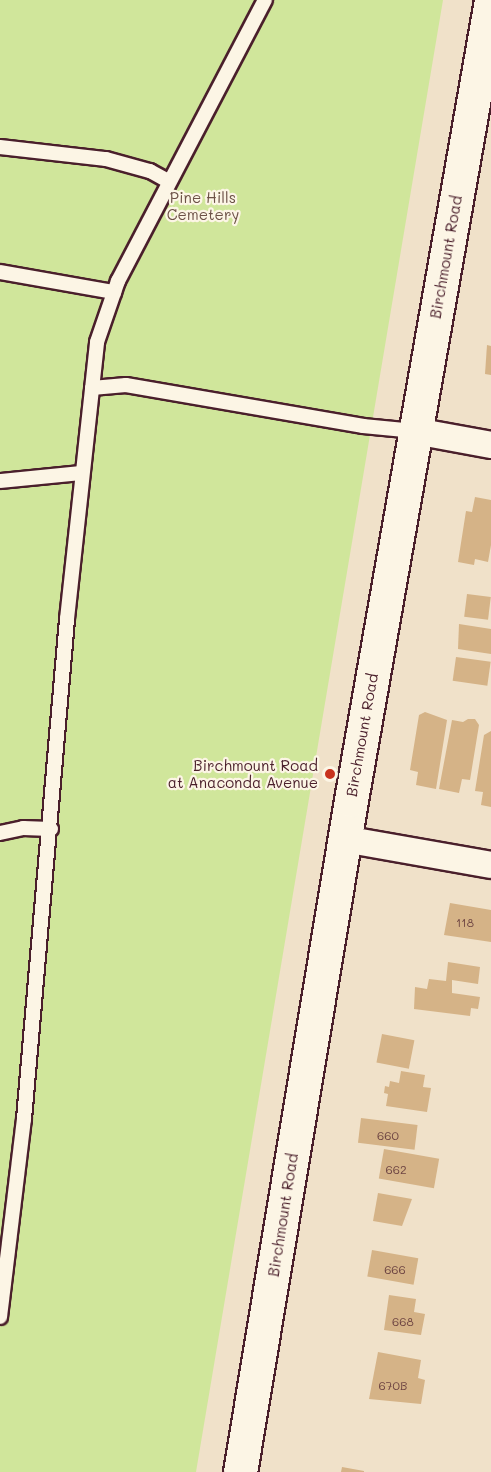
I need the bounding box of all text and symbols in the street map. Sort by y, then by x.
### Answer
park label: Pine Hills Cemetery [167,188,239,223]
street label: Birchmount Road [426,194,466,320]
street label: Birchmount Road [342,672,382,798]
place label: Birchmount Road at Anaconda Avenue [168,756,318,791]
marker: Birchmount Road at Anaconda Avenue [323,767,337,781]
house number: 118 [456,916,474,930]
house number: 660 [377,1129,399,1143]
street label: Birchmount Road [264,1152,302,1278]
house number: 662 [385,1163,407,1177]
house number: 666 [384,1263,406,1277]
house number: 668 [392,1315,414,1329]
house number: 670B [379,1379,407,1393]

